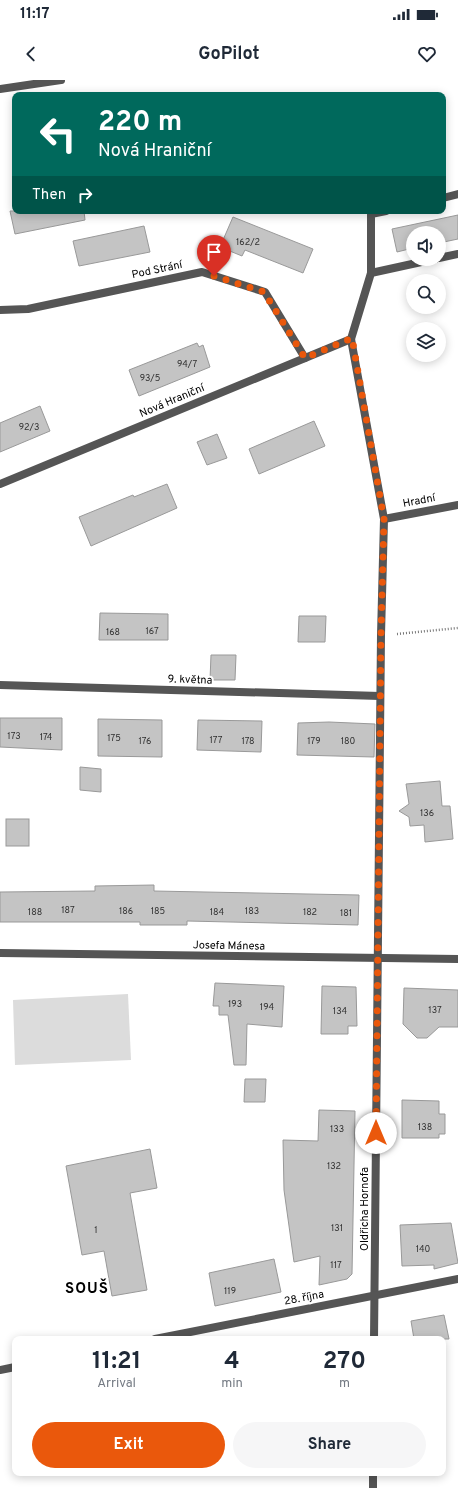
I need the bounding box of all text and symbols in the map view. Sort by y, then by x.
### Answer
text: 11:17 [20,5,50,24]
icon: back [20,43,42,65]
text: GoPilot [198,43,260,66]
icon: heart [416,43,438,65]
text: 220 m [98,105,182,141]
icon: left [32,108,84,160]
text: Nová Hraniční [98,140,211,163]
icon: right [74,184,96,206]
text: Then [32,186,66,205]
map controls [406,226,446,362]
button: sound [406,226,446,266]
pin [197,235,231,276]
house number: 162/2 [236,237,260,248]
icon: arrive [203,241,225,263]
street label: Pod Strání [130,258,185,282]
button: search [406,274,446,314]
button: layers [406,322,446,362]
house number: 94/7 [177,359,197,370]
house number: 93/5 [140,373,160,384]
street label: Nová Hraniční [137,381,208,421]
house number: 92/3 [19,422,39,433]
street label: Hradní [402,491,438,511]
house number: 167 [145,626,159,637]
house number: 168 [106,627,120,638]
street label: 9. května [167,672,213,688]
house number: 173 [7,731,21,742]
house number: 174 [40,732,53,743]
house number: 175 [107,733,121,744]
house number: 177 [209,735,223,746]
house number: 176 [139,736,151,747]
house number: 178 [241,736,255,747]
house number: 179 [307,736,321,747]
house number: 180 [341,736,355,747]
house number: 136 [420,808,434,819]
house number: 187 [61,905,75,916]
house number: 186 [119,906,133,917]
house number: 185 [151,906,165,917]
house number: 183 [245,906,259,917]
house number: 188 [28,907,42,918]
house number: 184 [210,907,225,918]
house number: 182 [303,907,317,918]
house number: 181 [340,908,352,919]
street label: Josefa Mánesa [193,938,266,954]
house number: 193 [228,999,242,1010]
house number: 194 [260,1002,275,1013]
house number: 137 [428,1005,442,1016]
house number: 134 [333,1006,348,1017]
position arrow [355,1112,397,1154]
house number: 138 [418,1122,432,1133]
house number: 133 [330,1124,344,1135]
house number: 132 [327,1161,341,1172]
street label: Oldřicha Hornofa [358,1167,372,1251]
house number: 131 [331,1223,343,1234]
house number: 1 [94,1225,98,1236]
house number: 140 [416,1244,430,1255]
house number: 117 [330,1260,342,1271]
district label: SOUŠ [65,1278,109,1299]
house number: 119 [224,1286,236,1297]
street label: 28. října [283,1287,325,1309]
text: 11:21 [92,1347,141,1377]
text: 4 [224,1347,240,1377]
text: 270 [323,1347,366,1377]
text: Arrival [97,1376,136,1392]
text: min [221,1376,243,1392]
text: m [339,1376,350,1392]
button: Exit [32,1422,225,1468]
button: Share [233,1422,426,1468]

